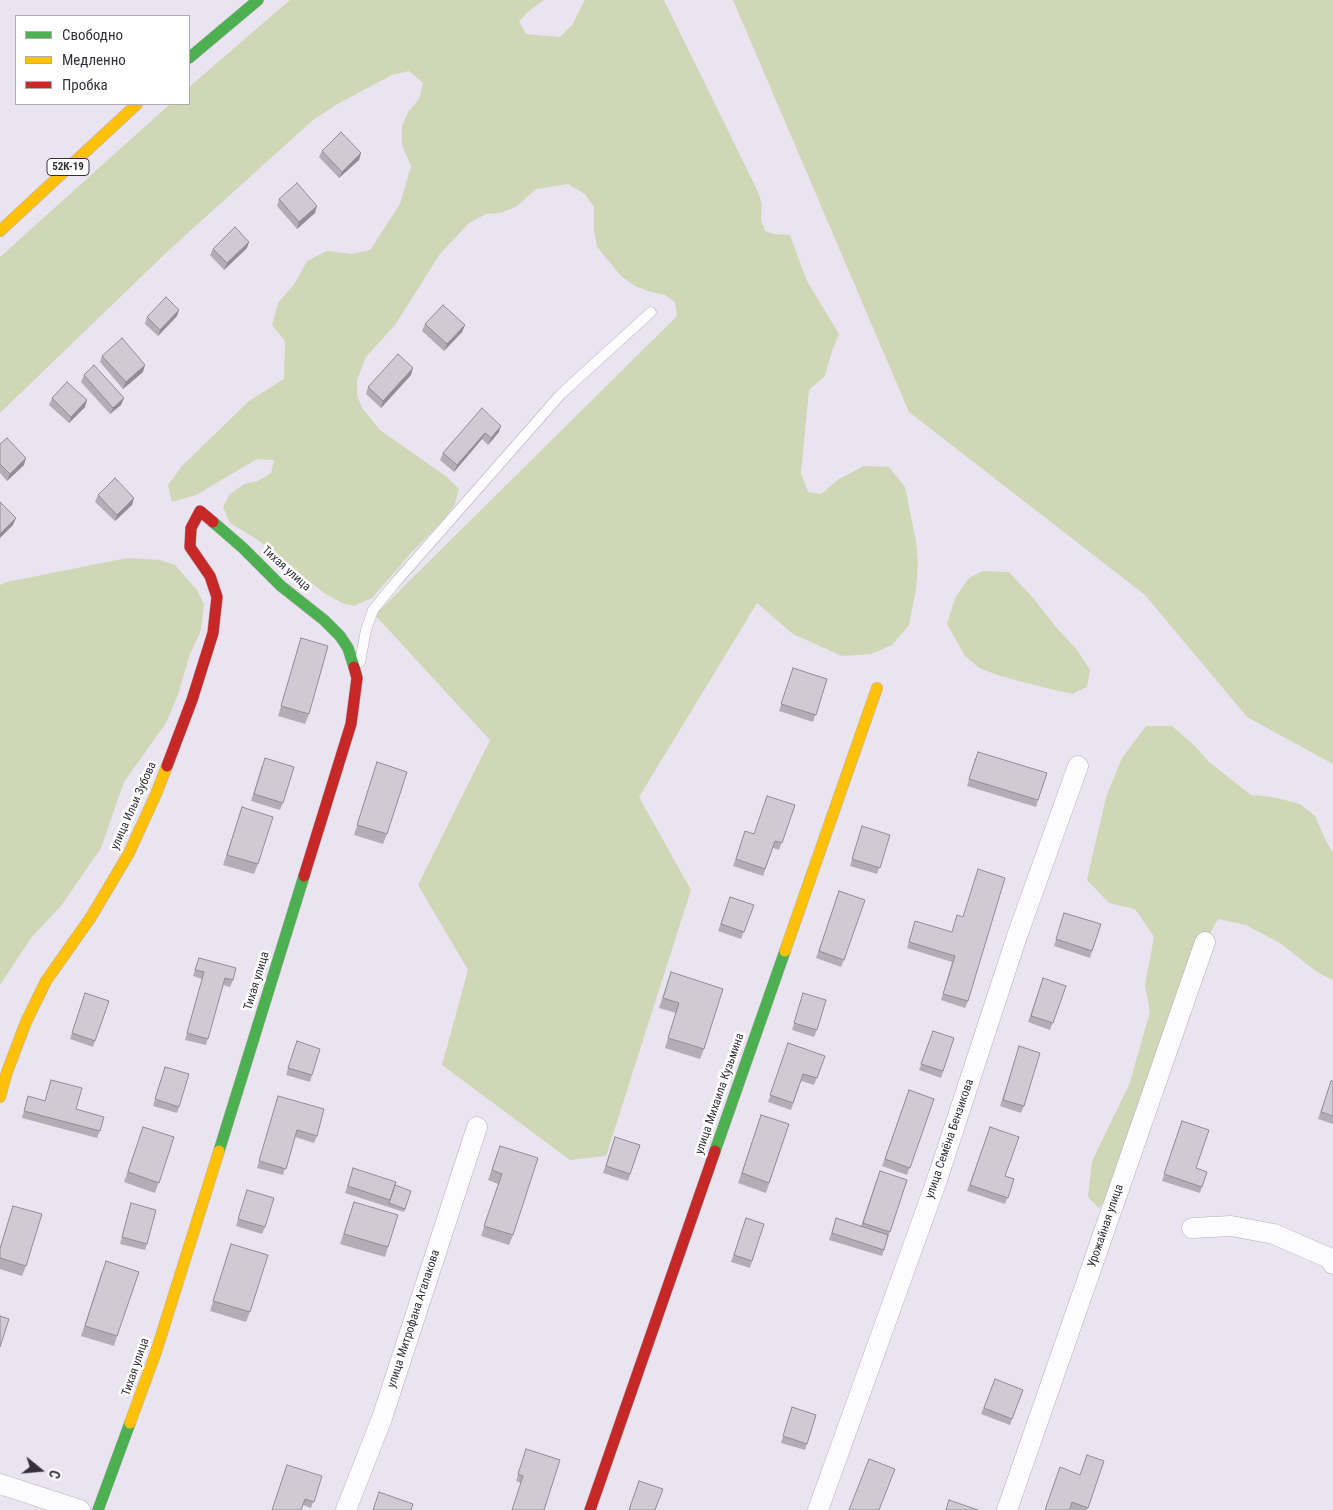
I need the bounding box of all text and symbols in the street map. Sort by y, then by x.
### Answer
legend [15,15,190,105]
text: Свободно [62,26,123,44]
text: Медленно [62,51,126,69]
text: Пробка [62,76,108,94]
road number: 52К-19 [47,158,89,176]
street label: Тихая улица [259,543,313,595]
street label: улица Ильи Зубова [108,760,160,852]
street label: Тихая улица [241,950,273,1012]
street label: улица Михаила Кузьмина [693,1032,747,1156]
street label: улица Семёна Бензикова [923,1077,977,1201]
street label: Урожайная улица [1085,1183,1127,1269]
street label: улица Митрофана Агалакова [385,1248,443,1390]
street label: Тихая улица [119,1336,153,1398]
north arrow [15,1445,65,1495]
text: С [46,1468,63,1481]

